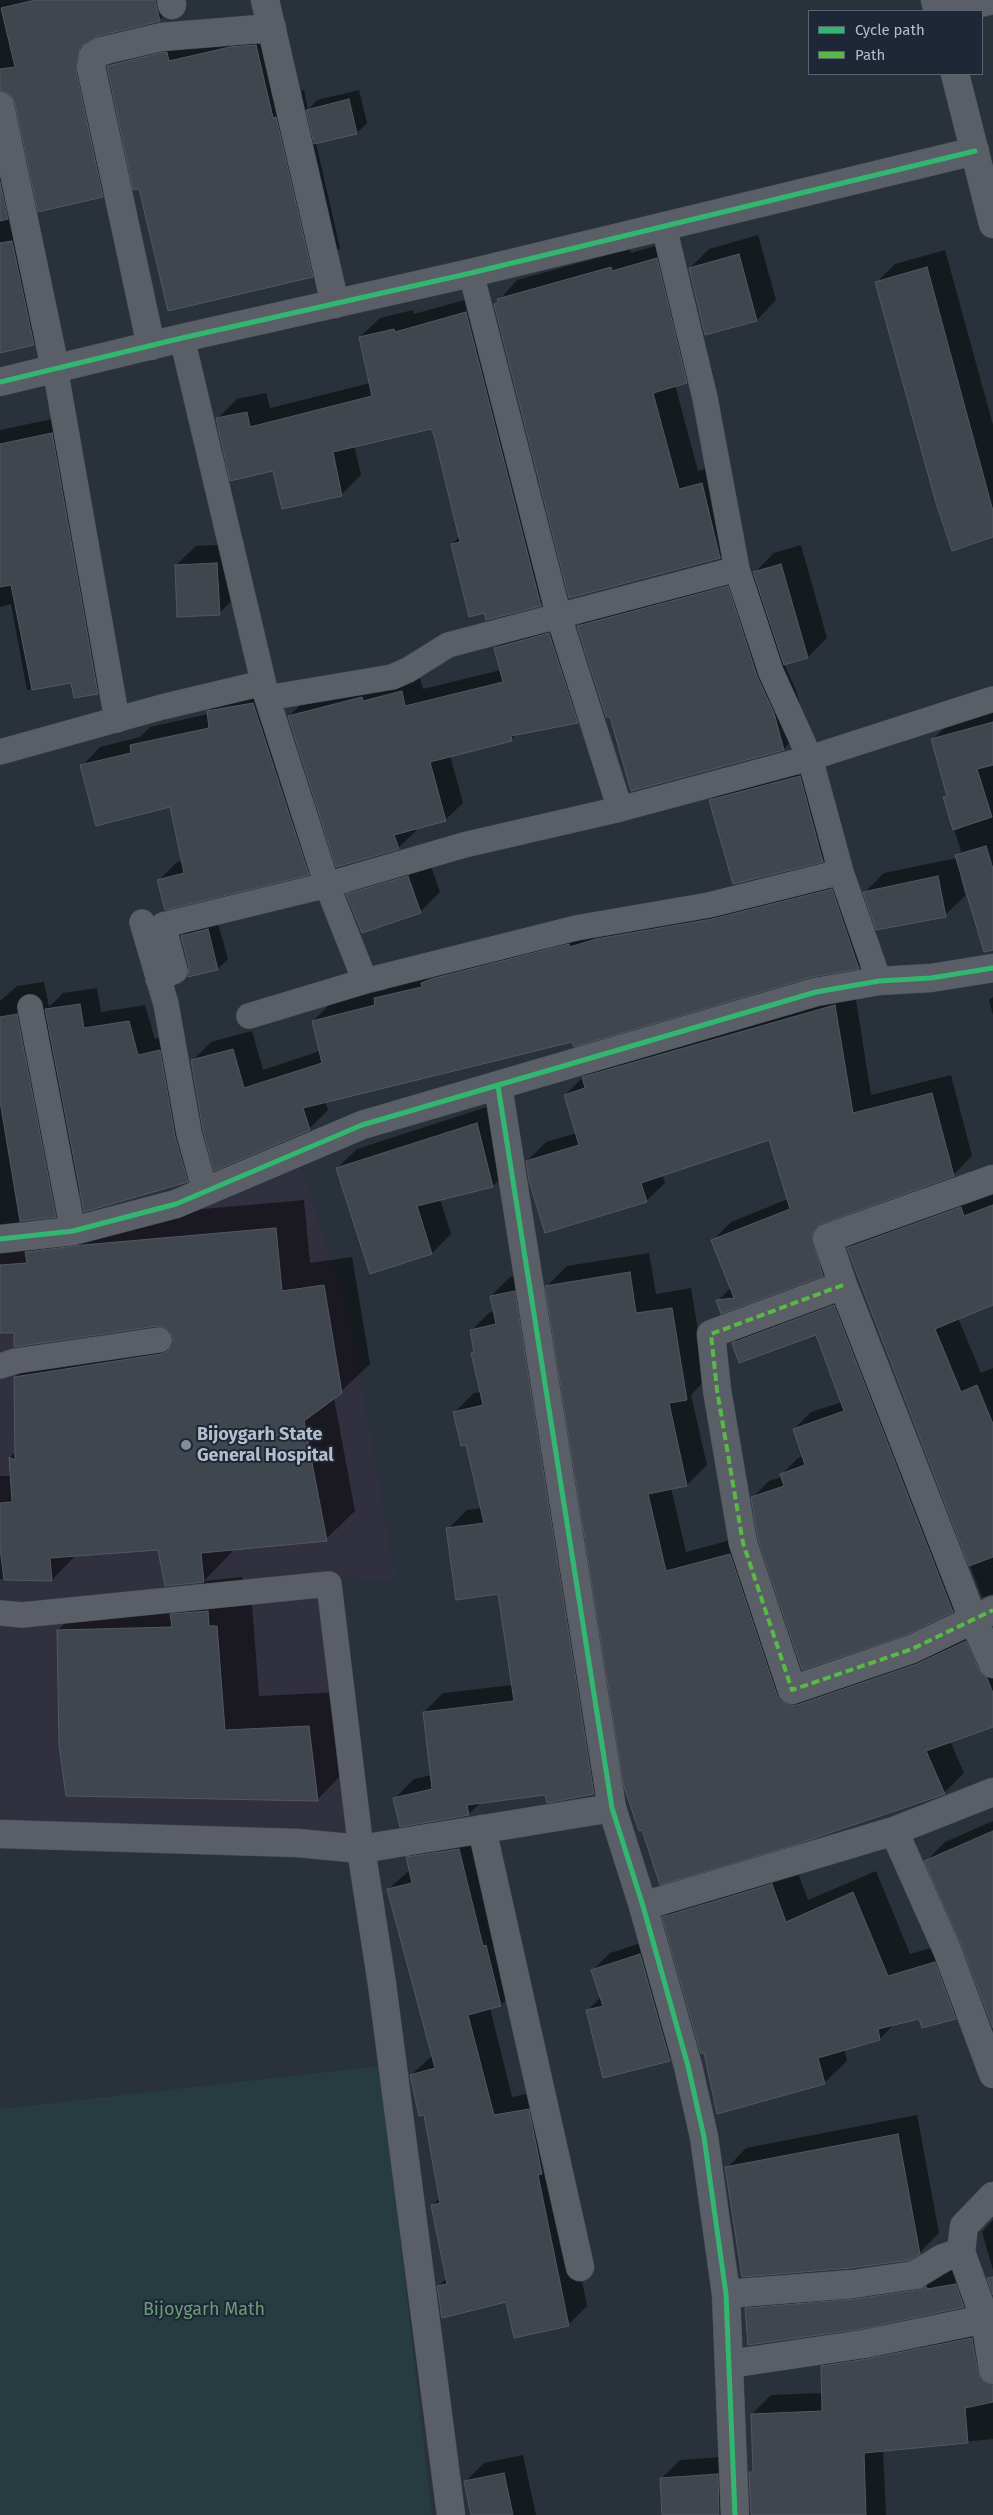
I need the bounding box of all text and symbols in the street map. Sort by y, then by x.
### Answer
legend [808,10,983,75]
text: Cycle path [855,21,925,39]
text: Path [855,46,885,64]
place label: Bijoygarh State General Hospital [197,1424,334,1466]
marker: Bijoygarh State General Hospital [179,1438,193,1452]
park label: Bijoygarh Math [143,2299,265,2321]

